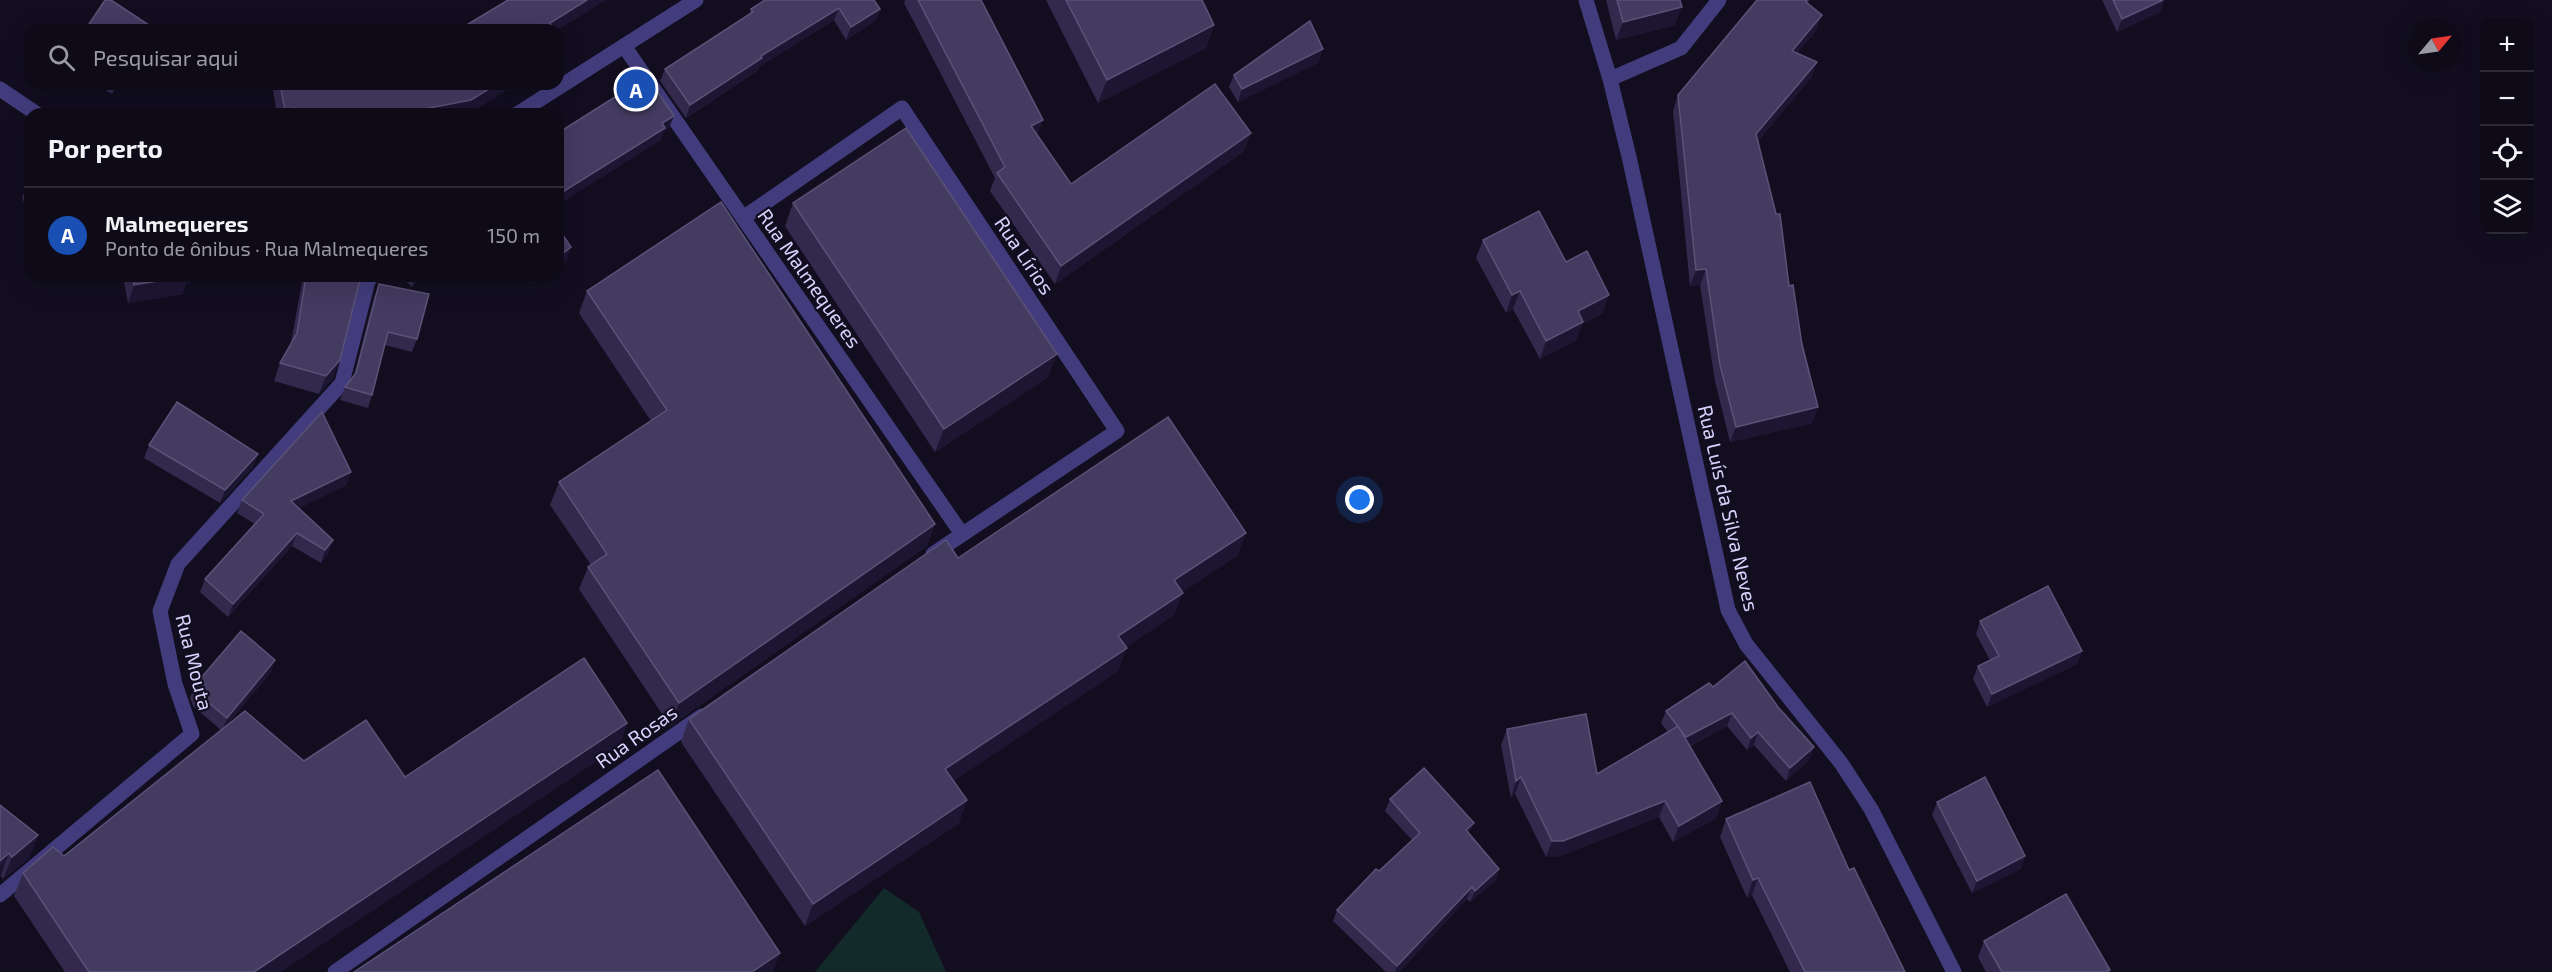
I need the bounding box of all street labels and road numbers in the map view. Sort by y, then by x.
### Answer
street label: Rua Malmequeres [753,204,867,352]
street label: Rua Lírios [990,211,1060,299]
street label: Rua Luís da Silva Neves [1694,402,1764,614]
street label: Rua Mouta [171,611,219,713]
street label: Rua Rosas [591,699,681,773]

